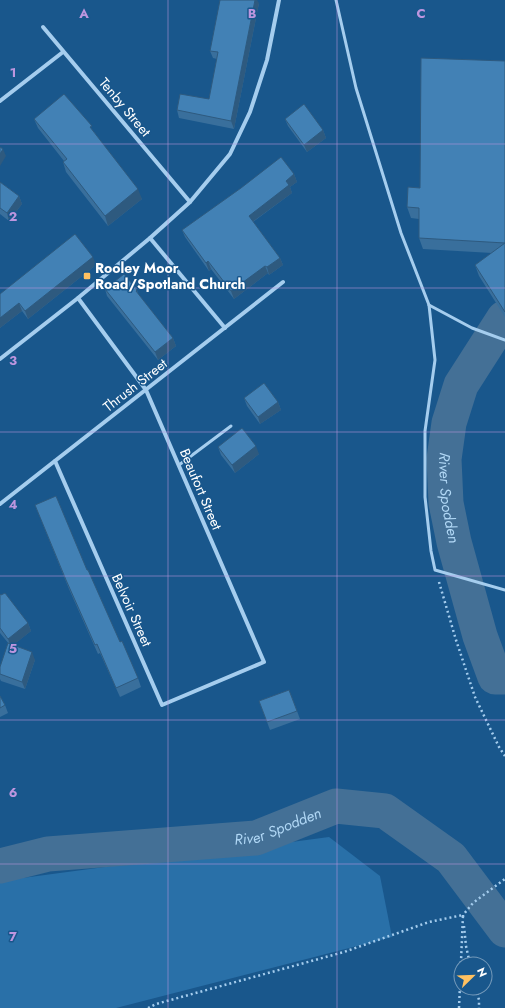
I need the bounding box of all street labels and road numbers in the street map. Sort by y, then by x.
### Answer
street label: Tenby Street [94,73,156,141]
street label: Thrush Street [99,353,172,416]
street label: Beaufort Street [175,445,227,533]
street label: Belvoir Street [107,570,157,650]

